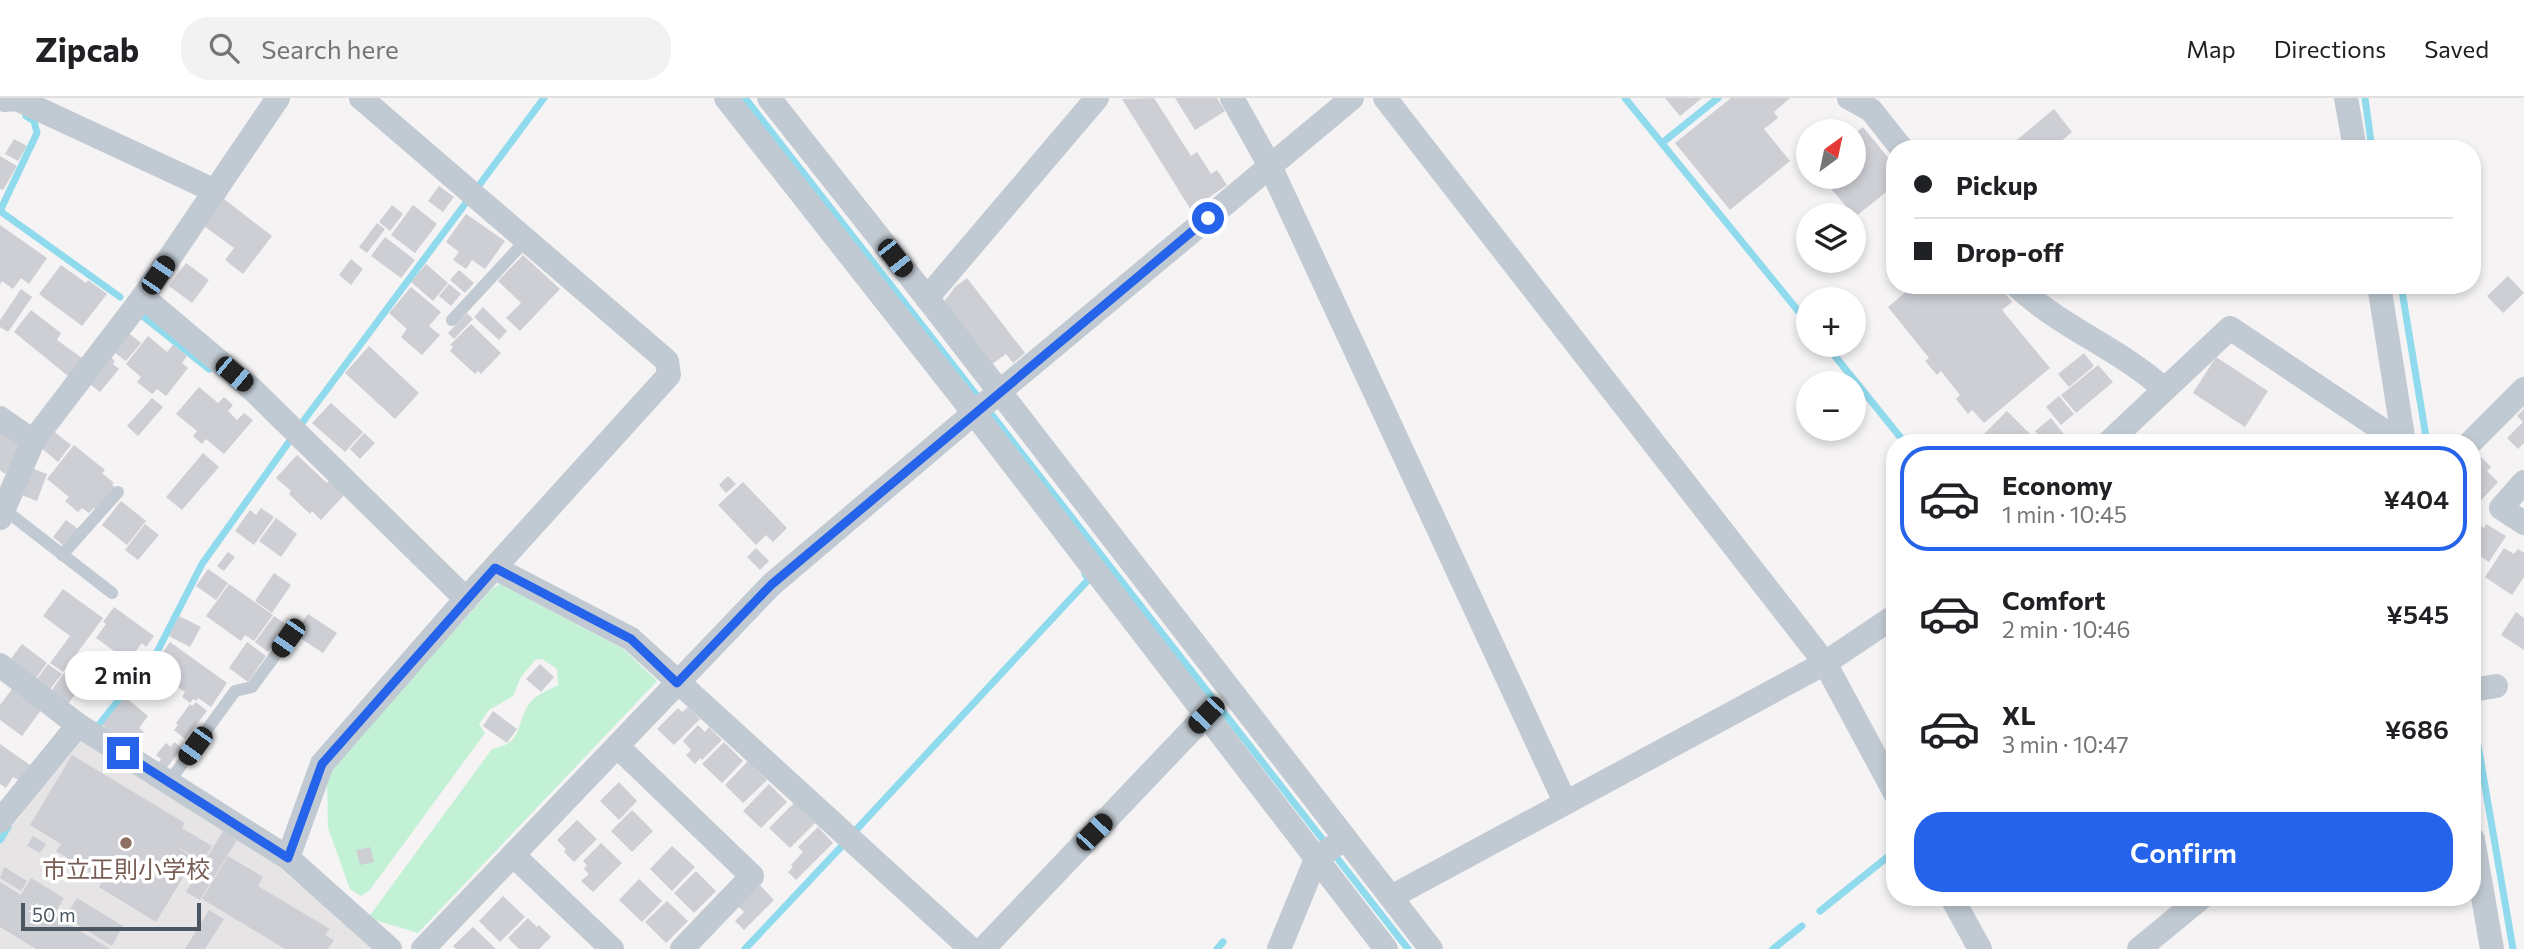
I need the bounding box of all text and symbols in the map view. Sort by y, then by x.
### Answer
search box [181,17,671,80]
text: Zipcab [35,28,139,69]
icon: search [205,29,243,67]
text: Search here [261,33,399,64]
text: Map [2186,34,2236,63]
text: Directions [2274,34,2386,63]
text: Saved [2424,34,2489,63]
north arrow [1796,119,1866,189]
map controls [1796,119,1866,441]
text: Pickup [1956,169,2038,200]
route start [1192,202,1224,234]
button: layers [1796,203,1866,273]
car [874,235,917,281]
text: Drop-off [1956,236,2063,267]
car [138,252,179,298]
button: + [1796,287,1866,357]
car [212,352,257,396]
button: − [1796,371,1866,441]
icon: car [1918,467,1981,530]
text: Economy [2002,469,2113,500]
text: ¥404 [2383,483,2449,514]
text: 1 min · 10:45 [2002,500,2127,528]
icon: car [1918,582,1981,645]
text: Comfort [2002,584,2105,615]
text: ¥545 [2386,598,2449,629]
car [268,615,309,661]
text: 2 min · 10:46 [2002,615,2131,643]
callout: 2 min [65,652,181,700]
text: 2 min [95,661,151,689]
car [1184,693,1229,737]
icon: car [1918,697,1981,760]
text: XL [2002,699,2036,730]
text: ¥686 [2385,713,2449,744]
car [175,723,216,769]
text: 3 min · 10:47 [2002,730,2129,758]
route end [107,737,139,769]
car [1072,810,1117,854]
button: Confirm [1914,812,2453,892]
marker: 市立正則小学校 [118,835,134,851]
place label: 市立正則小学校 [42,854,210,883]
scale bar [21,900,201,932]
text: 50 m [32,903,76,926]

